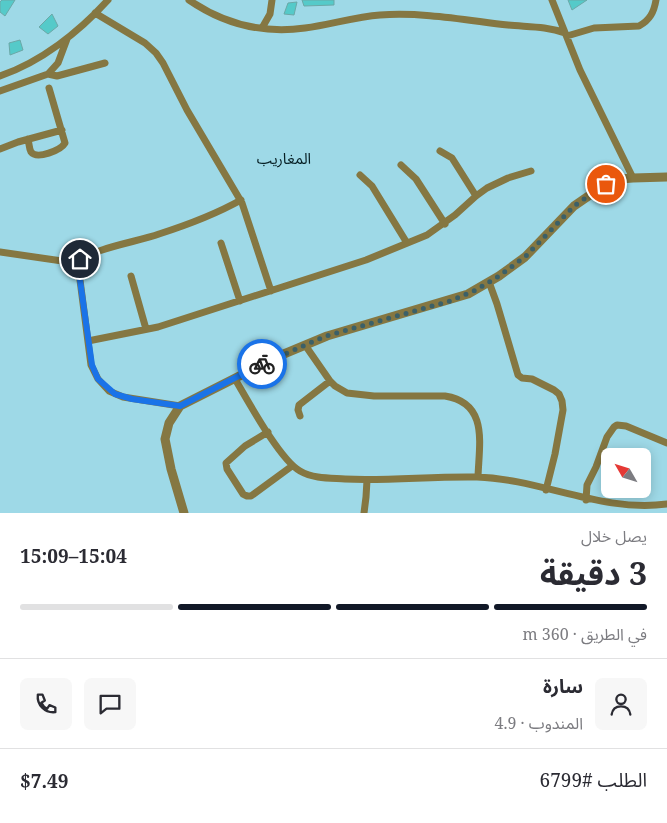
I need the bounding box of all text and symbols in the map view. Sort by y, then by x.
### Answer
district label: المغاريب [257,148,311,168]
pin [585,163,627,205]
icon: bag [592,170,620,198]
pin [59,238,101,280]
icon: home [66,245,94,273]
courier [237,339,287,389]
icon: bike [248,350,276,378]
north arrow [601,448,651,498]
map controls [601,448,651,498]
text: يصل خلال [581,525,647,547]
text: 15:04–15:09 [20,543,127,569]
text: 3 دقيقة [540,551,647,594]
text: في الطريق · 360 m [523,623,647,645]
text: سارة [543,673,583,699]
button: phone [20,678,72,730]
button: chat [84,678,136,730]
button: person [595,678,647,730]
text: المندوب · 4.9 [495,712,583,734]
text: الطلب #6799 [540,767,647,793]
text: $7.49 [20,768,69,794]

